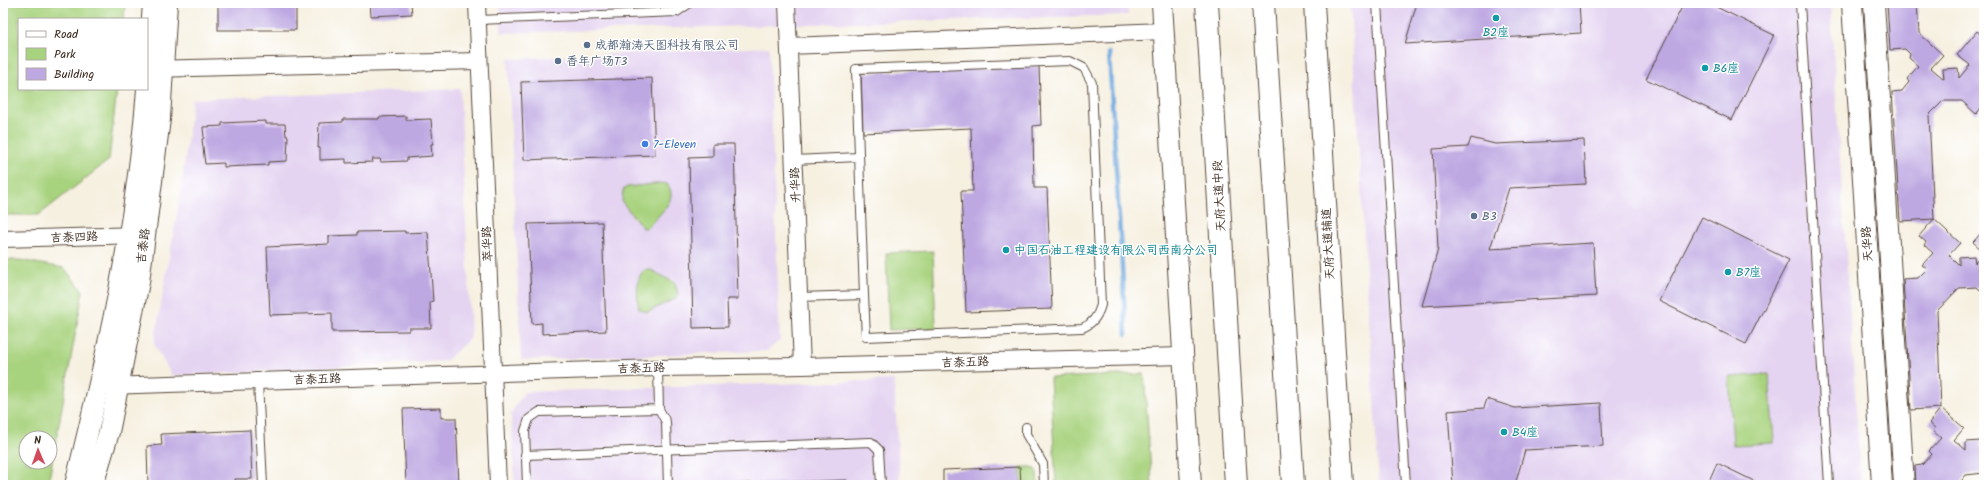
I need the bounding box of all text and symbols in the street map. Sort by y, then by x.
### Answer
marker: B2座 [1491,13,1501,23]
legend [18,18,148,90]
place label: B2座 [1483,23,1509,42]
text: Road [54,25,79,44]
place label: 成都瀚涛天图科技有限公司 [595,36,739,55]
marker: 成都瀚涛天图科技有限公司 [582,40,592,50]
text: Park [54,45,76,64]
place label: 香年广场T3 [566,52,627,71]
marker: 香年广场T3 [553,56,563,66]
place label: B6座 [1713,59,1739,78]
marker: B6座 [1700,63,1710,73]
text: Building [54,65,94,84]
place label: 7-Eleven [653,135,696,154]
marker: 7-Eleven [640,139,650,149]
street label: 天府大道中段 [1208,160,1231,232]
street label: 升华路 [785,167,806,203]
place label: B3 [1482,207,1497,226]
street label: 天府大道辅道 [1317,208,1340,280]
marker: B3 [1469,211,1479,221]
street label: 天华路 [1857,225,1878,263]
street label: 萃华路 [477,226,498,262]
street label: 吉泰四路 [50,227,98,248]
street label: 吉泰路 [132,227,155,265]
place label: 中国石油工程建设有限公司西南分公司 [1014,241,1218,260]
marker: 中国石油工程建设有限公司西南分公司 [1001,245,1011,255]
place label: B7座 [1736,263,1761,282]
marker: B7座 [1723,267,1733,277]
street label: 吉泰五路 [941,352,989,373]
street label: 吉泰五路 [617,358,665,379]
street label: 吉泰五路 [293,369,341,390]
place label: B4座 [1512,423,1538,442]
marker: B4座 [1499,427,1509,437]
north arrow [18,430,58,470]
text: N [34,432,42,450]

